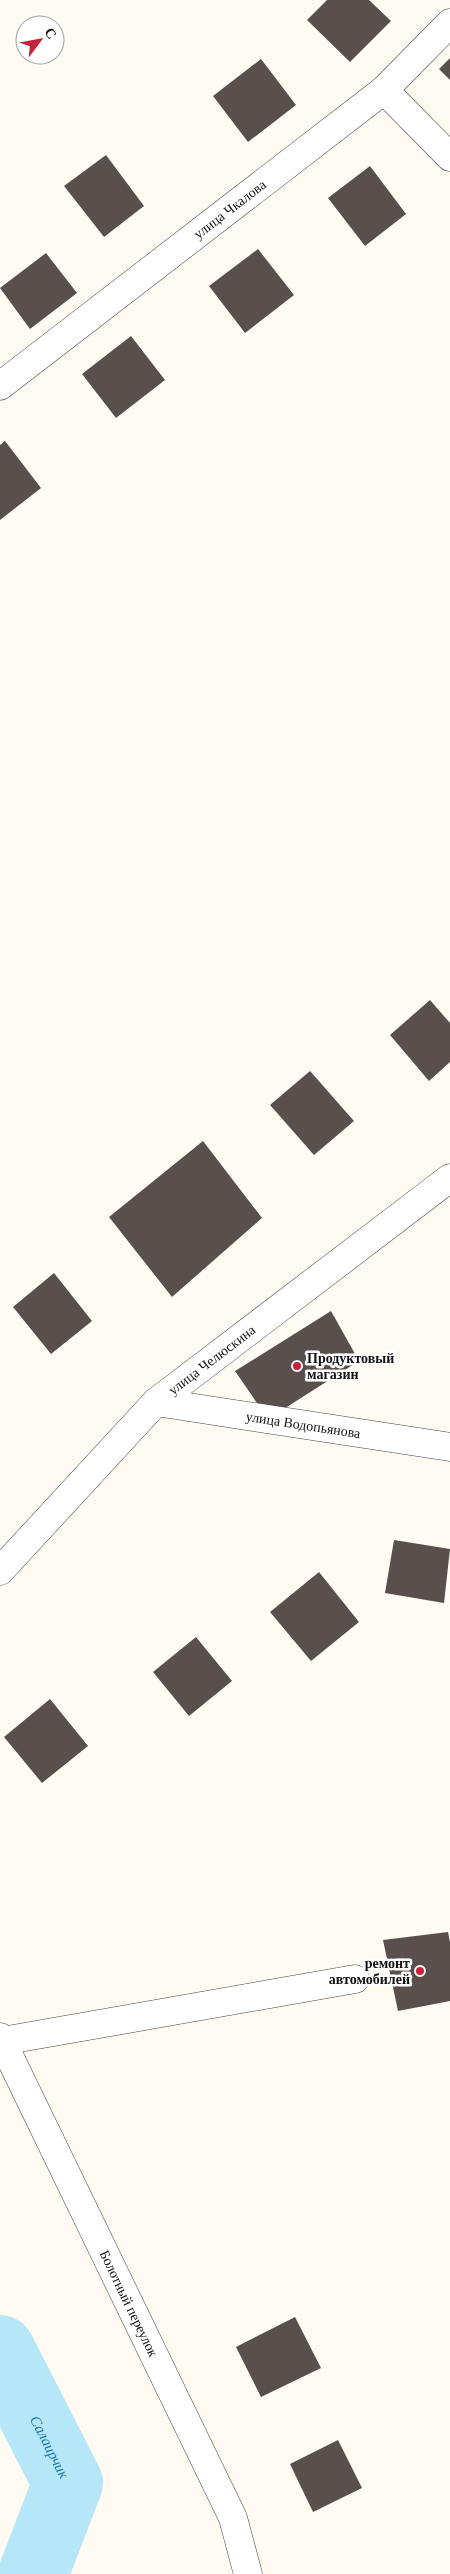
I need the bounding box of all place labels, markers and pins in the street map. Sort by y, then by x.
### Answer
place label: Продуктовый магазин [307,1351,394,1382]
marker: Продуктовый магазин [291,1360,303,1372]
place label: ремонт автомобилей [329,1956,410,1987]
marker: ремонт автомобилей [414,1965,426,1977]

